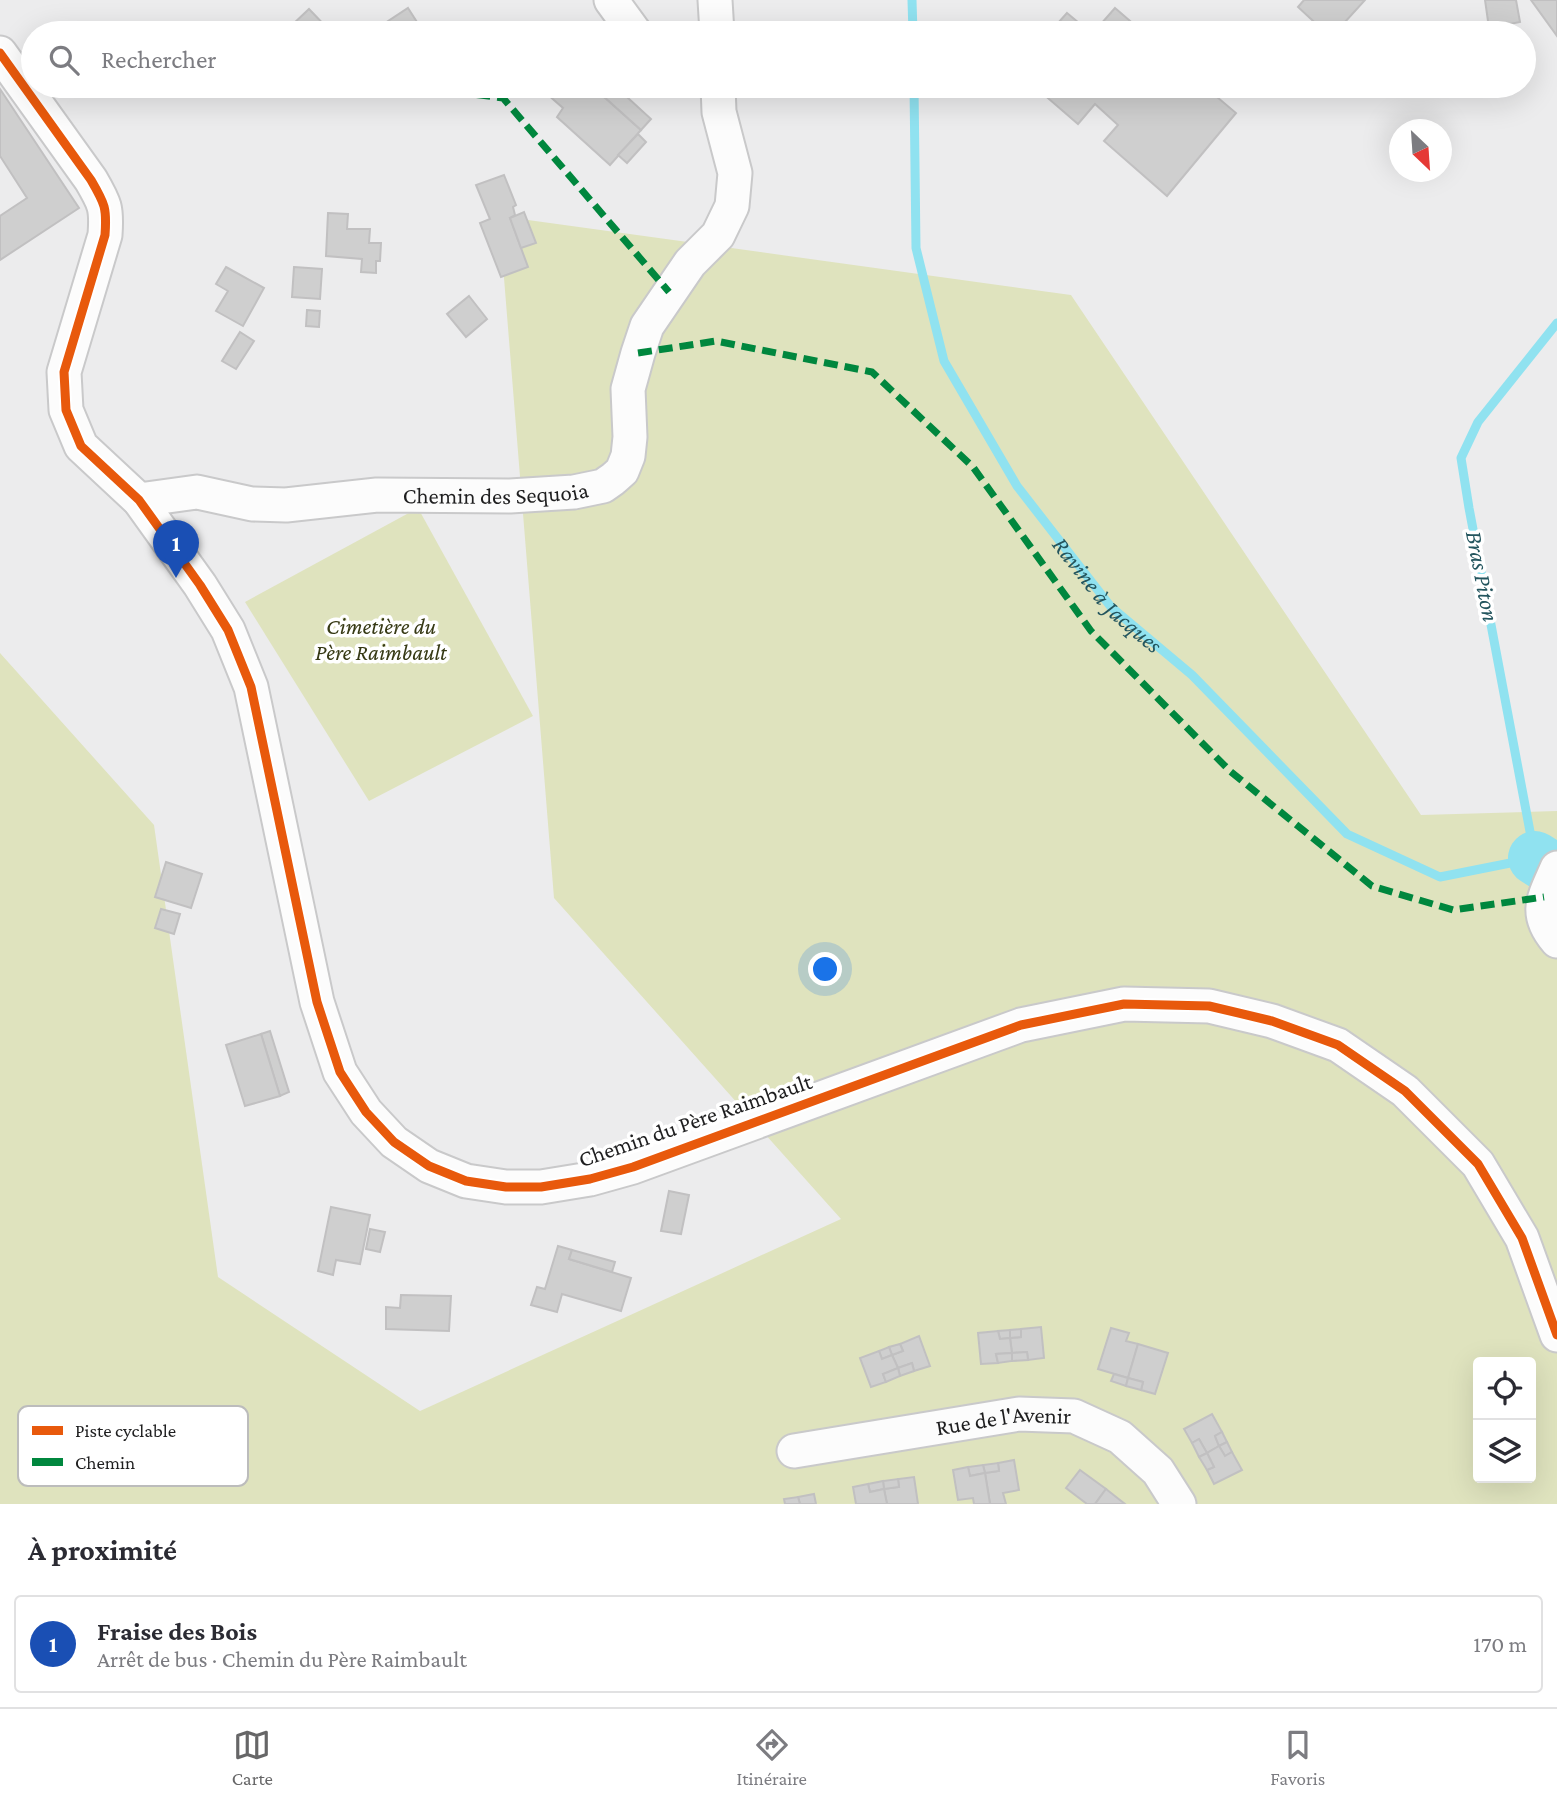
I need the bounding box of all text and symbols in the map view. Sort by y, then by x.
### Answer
search box [21,21,1536,98]
icon: search [45,41,83,79]
text: Rechercher [101,45,217,74]
north arrow [1389,119,1452,182]
street label: Chemin des Sequoia [403,476,591,509]
pin: 1 [153,520,199,578]
water label: Bras Piton [1461,528,1505,624]
water label: Ravine à Jacques [1048,531,1168,658]
park label: Cimetière du Père Raimbault [315,613,448,665]
your location [808,952,842,986]
street label: Chemin du Père Raimbault [575,1068,815,1172]
map controls [1473,1357,1536,1483]
button: locate [1473,1357,1536,1420]
street label: Rue de l'Avenir [934,1400,1072,1441]
legend [18,1406,248,1486]
text: Piste cyclable [75,1420,176,1441]
button: layers [1473,1420,1536,1483]
text: Chemin [75,1452,135,1473]
text: À proximité [28,1533,177,1566]
text: Fraise des Bois [97,1617,257,1646]
text: 1 [49,1631,57,1657]
text: 170 m [1473,1631,1527,1657]
text: Arrêt de bus · Chemin du Père Raimbault [97,1646,467,1672]
tab: Carte [232,1726,273,1789]
tab: Itinéraire [736,1726,807,1789]
tab: Favoris [1270,1726,1325,1789]

